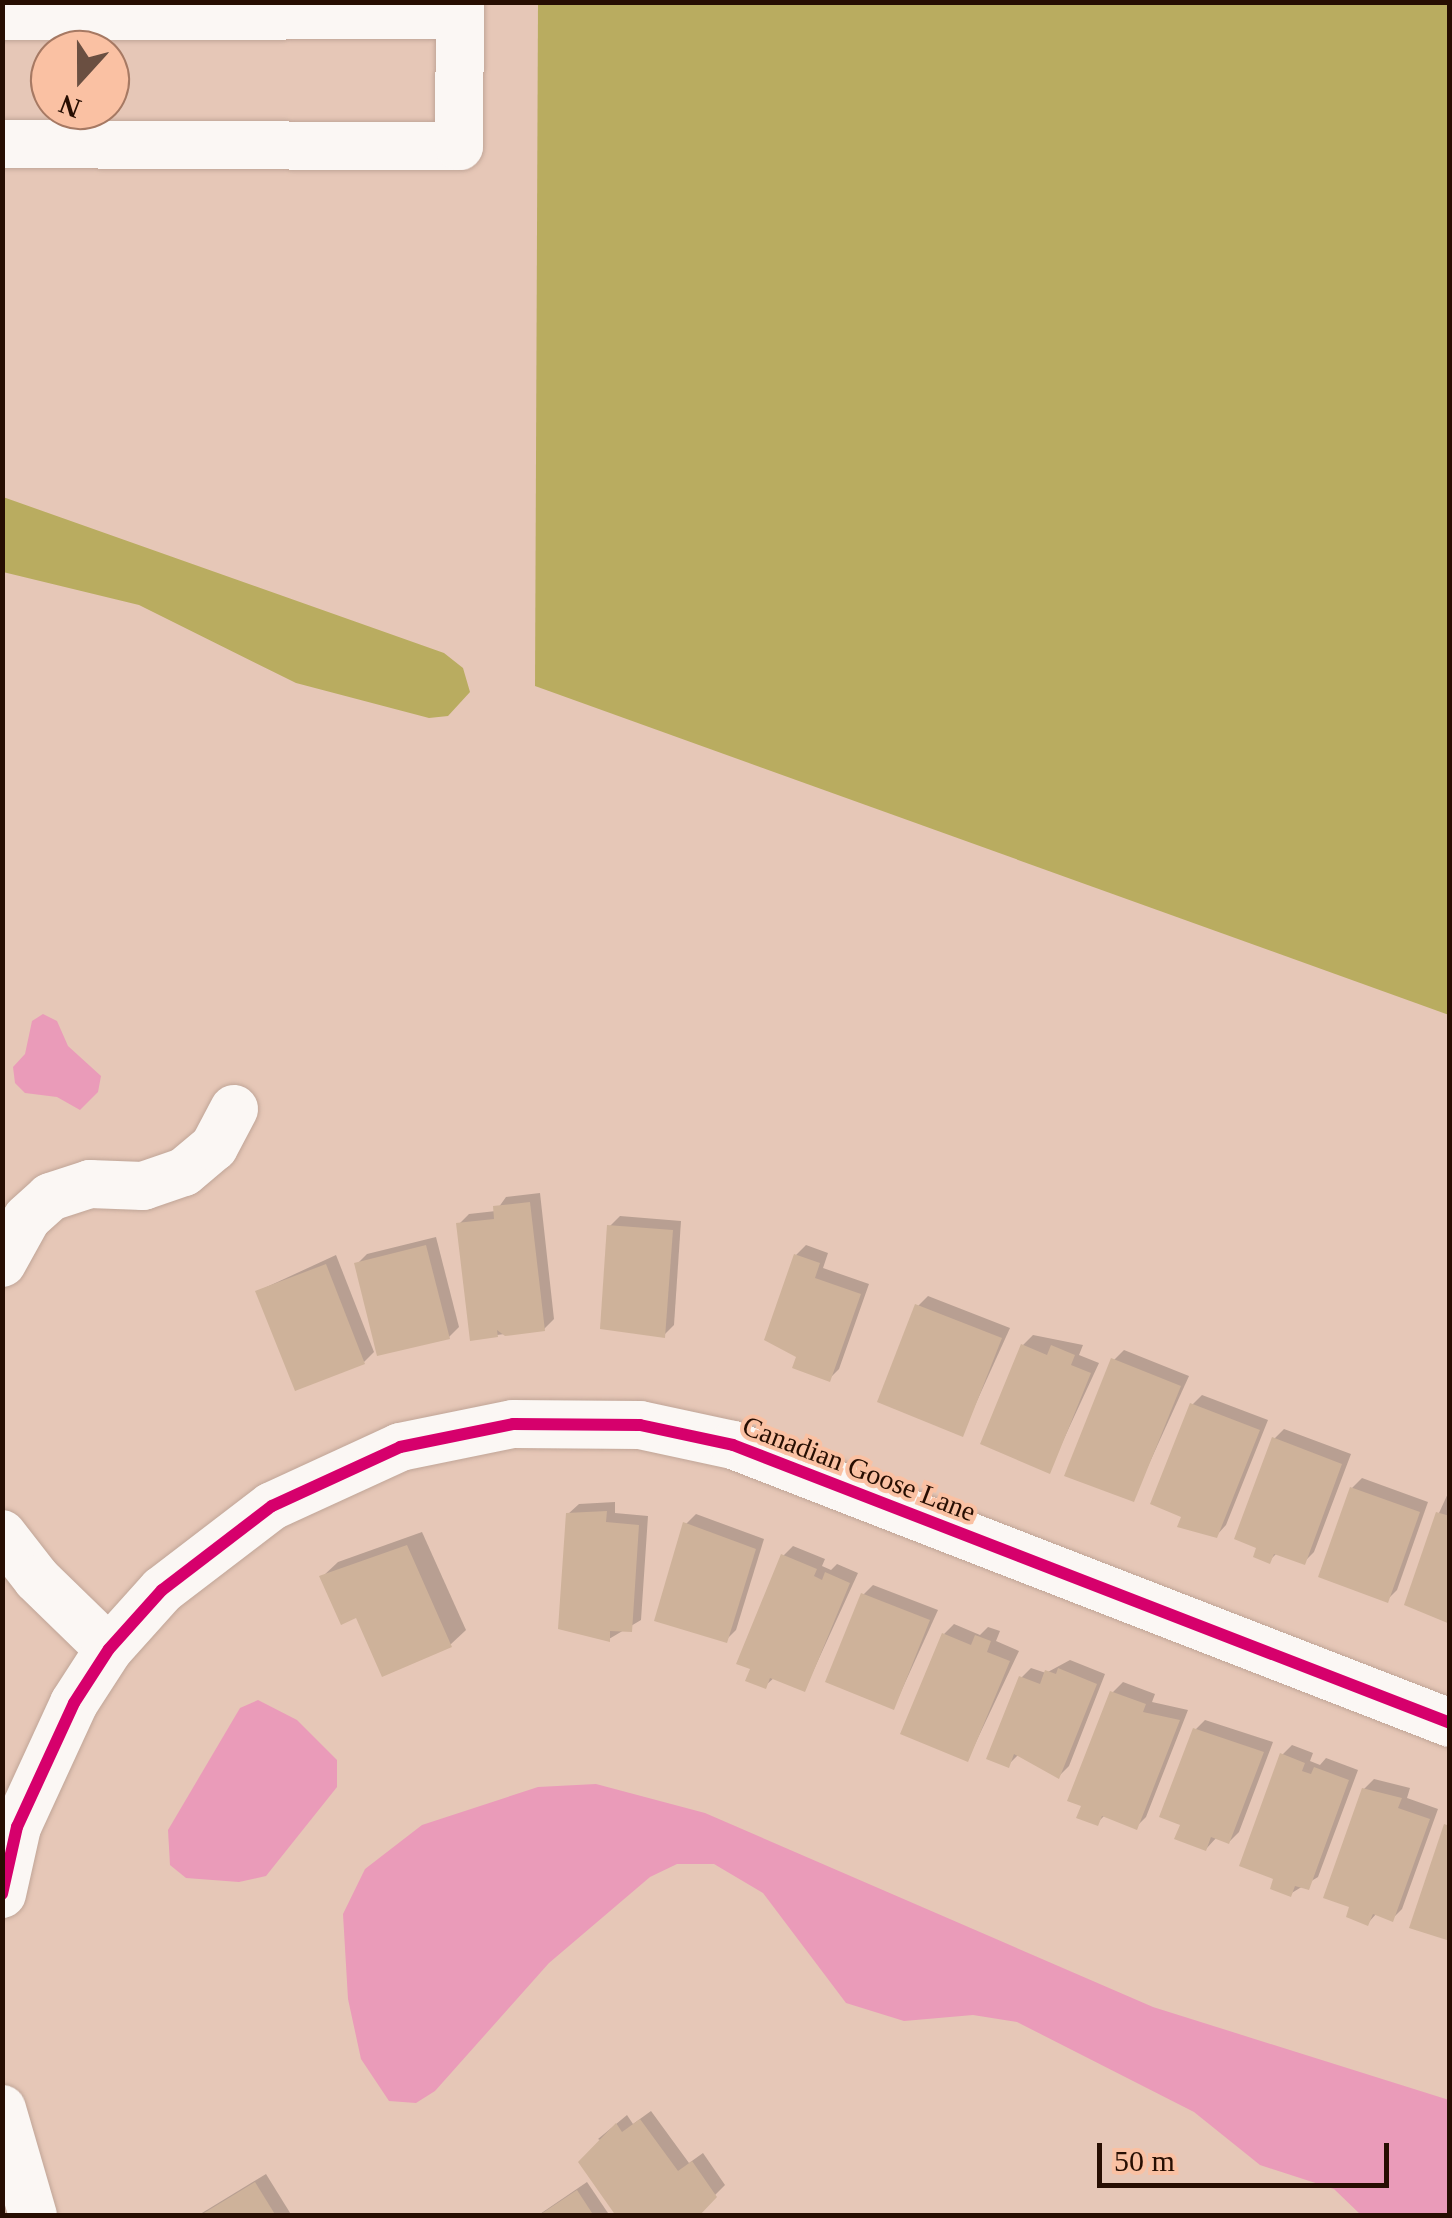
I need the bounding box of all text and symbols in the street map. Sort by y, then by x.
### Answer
north arrow [30,30,130,130]
text: N [55,89,85,125]
street label: Canadian Goose Lane [738,1409,980,1529]
scale bar [1102,2123,1394,2185]
text: 50 m [1114,2144,1175,2177]

